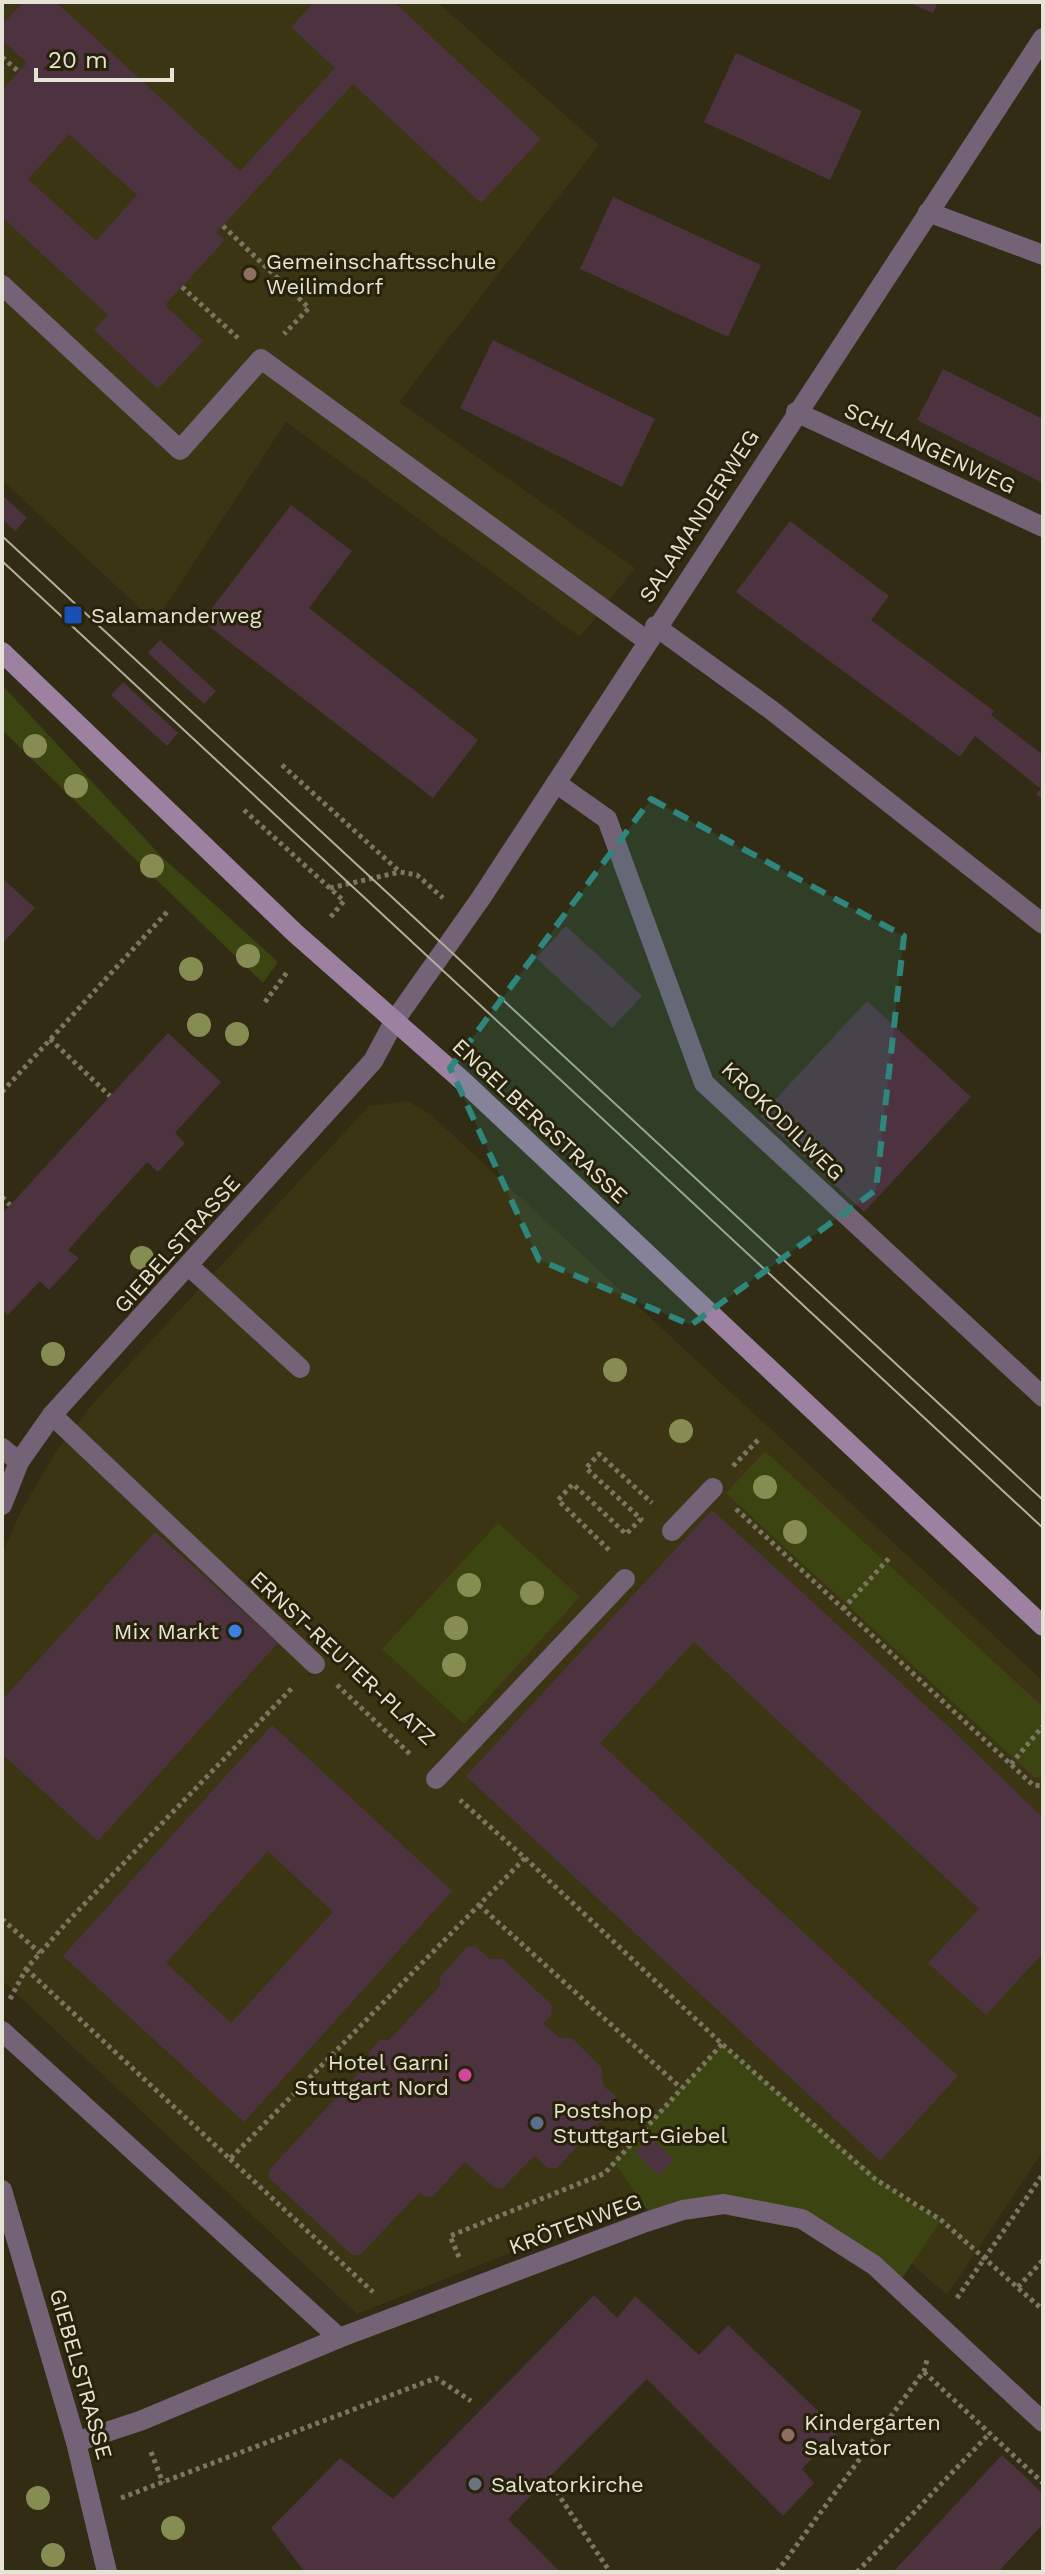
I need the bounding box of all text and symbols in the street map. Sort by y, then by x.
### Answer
scale bar [36,32,172,82]
text: 20 m [48,46,108,74]
place label: Gemeinschaftsschule Weilimdorf [266,249,497,299]
marker: Gemeinschaftsschule Weilimdorf [241,265,259,283]
street label: SCHLANGENWEG [840,397,1020,499]
street label: SALAMANDERWEG [634,425,764,607]
place label: Salamanderweg [91,603,262,628]
marker: Salamanderweg [62,604,84,626]
street label: ENGELBERGSTRASSE [447,1033,633,1209]
street label: KROKODILWEG [717,1056,849,1186]
street label: GIEBELSTRASSE [109,1170,245,1318]
street label: ERNST-REUTER-PLATZ [245,1566,441,1750]
place label: Mix Markt [114,1619,219,1644]
marker: Mix Markt [226,1622,244,1640]
place label: Hotel Garni Stuttgart Nord [294,2050,449,2100]
marker: Hotel Garni Stuttgart Nord [456,2066,474,2084]
place label: Postshop Stuttgart-Giebel [553,2098,728,2148]
marker: Postshop Stuttgart-Giebel [528,2114,546,2132]
street label: KRÖTENWEG [505,2188,645,2260]
street label: GIEBELSTRASSE [45,2286,117,2462]
place label: Kindergarten Salvator [804,2410,941,2460]
marker: Kindergarten Salvator [779,2426,797,2444]
place label: Salvatorkirche [491,2472,644,2497]
marker: Salvatorkirche [466,2475,484,2493]

